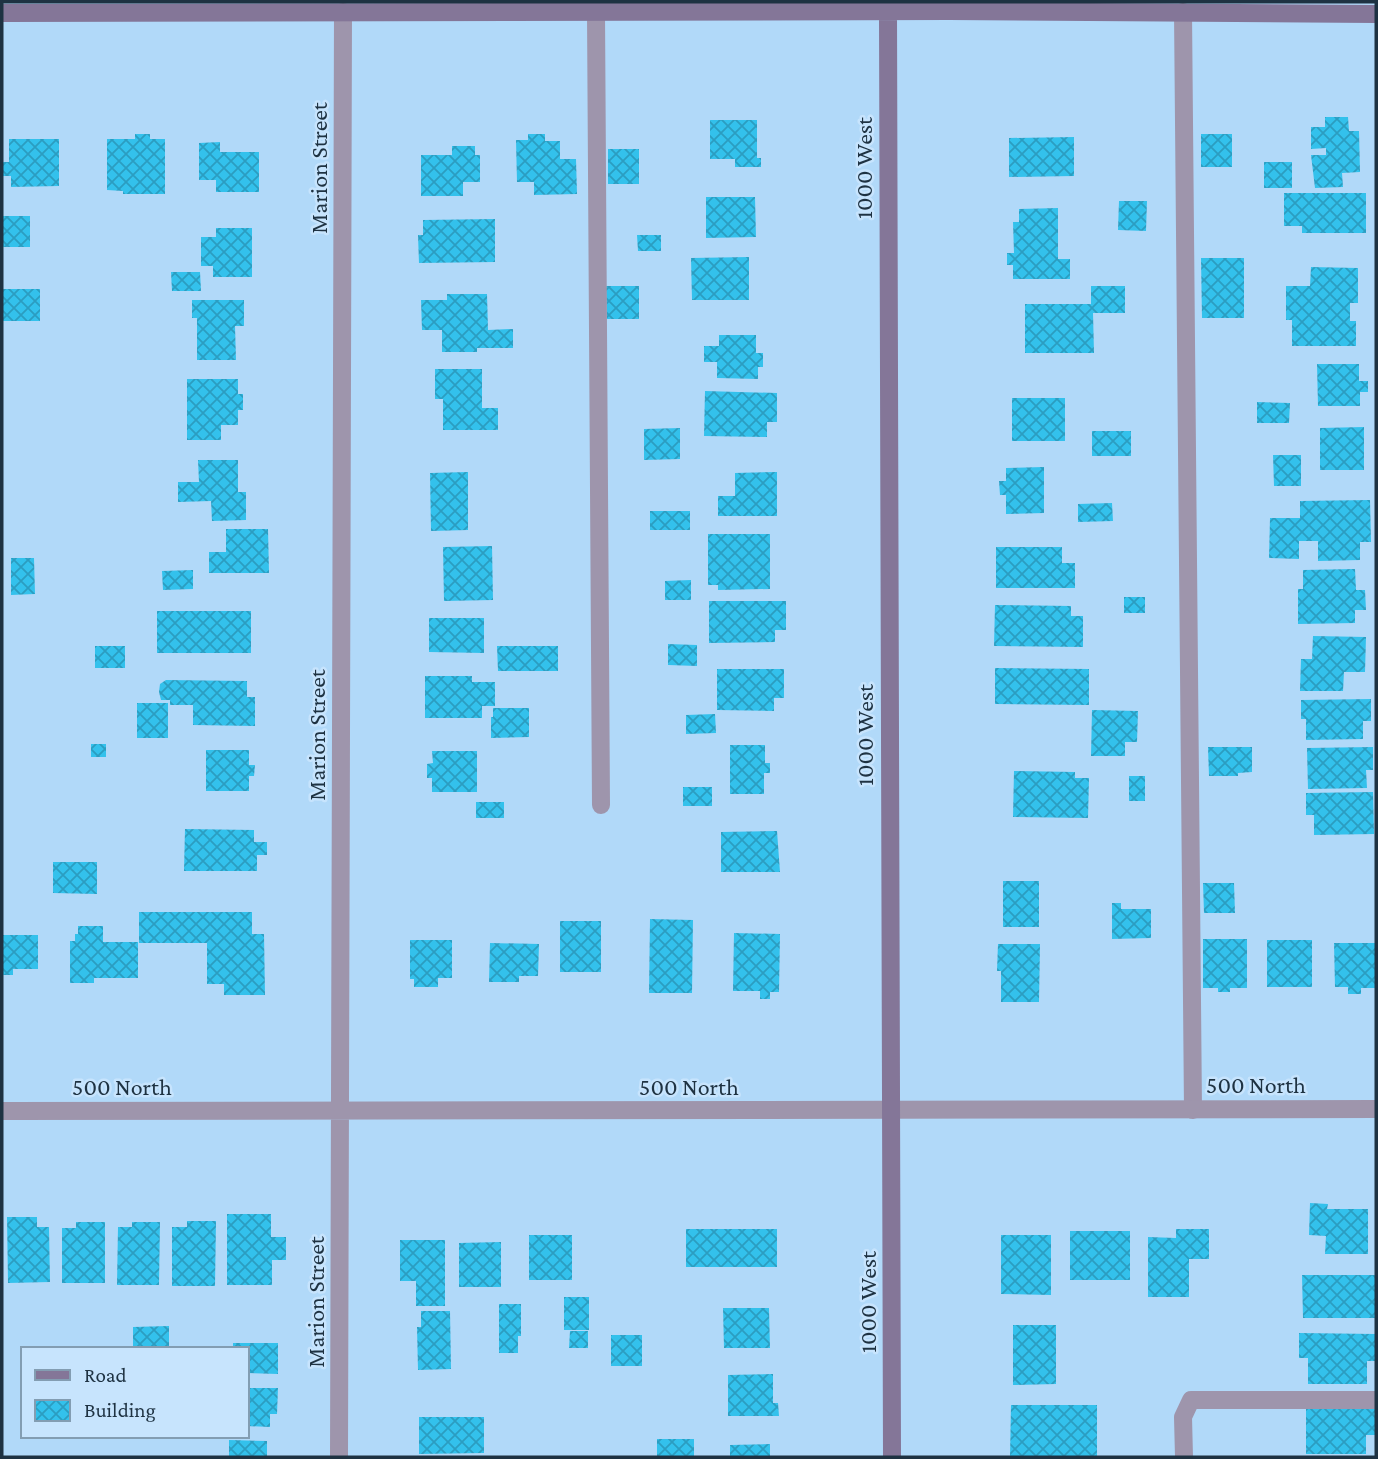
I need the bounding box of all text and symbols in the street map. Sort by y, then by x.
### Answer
street label: Marion Street [305,101,332,234]
street label: 1000 West [850,116,877,219]
street label: Marion Street [303,668,330,801]
street label: 1000 West [851,683,878,786]
street label: 500 North [1206,1071,1306,1098]
street label: 500 North [72,1073,172,1100]
street label: 500 North [639,1073,739,1100]
street label: Marion Street [302,1235,329,1368]
street label: 1000 West [854,1250,881,1353]
legend [21,1347,248,1438]
text: Road [84,1363,127,1387]
text: Building [84,1398,156,1422]

